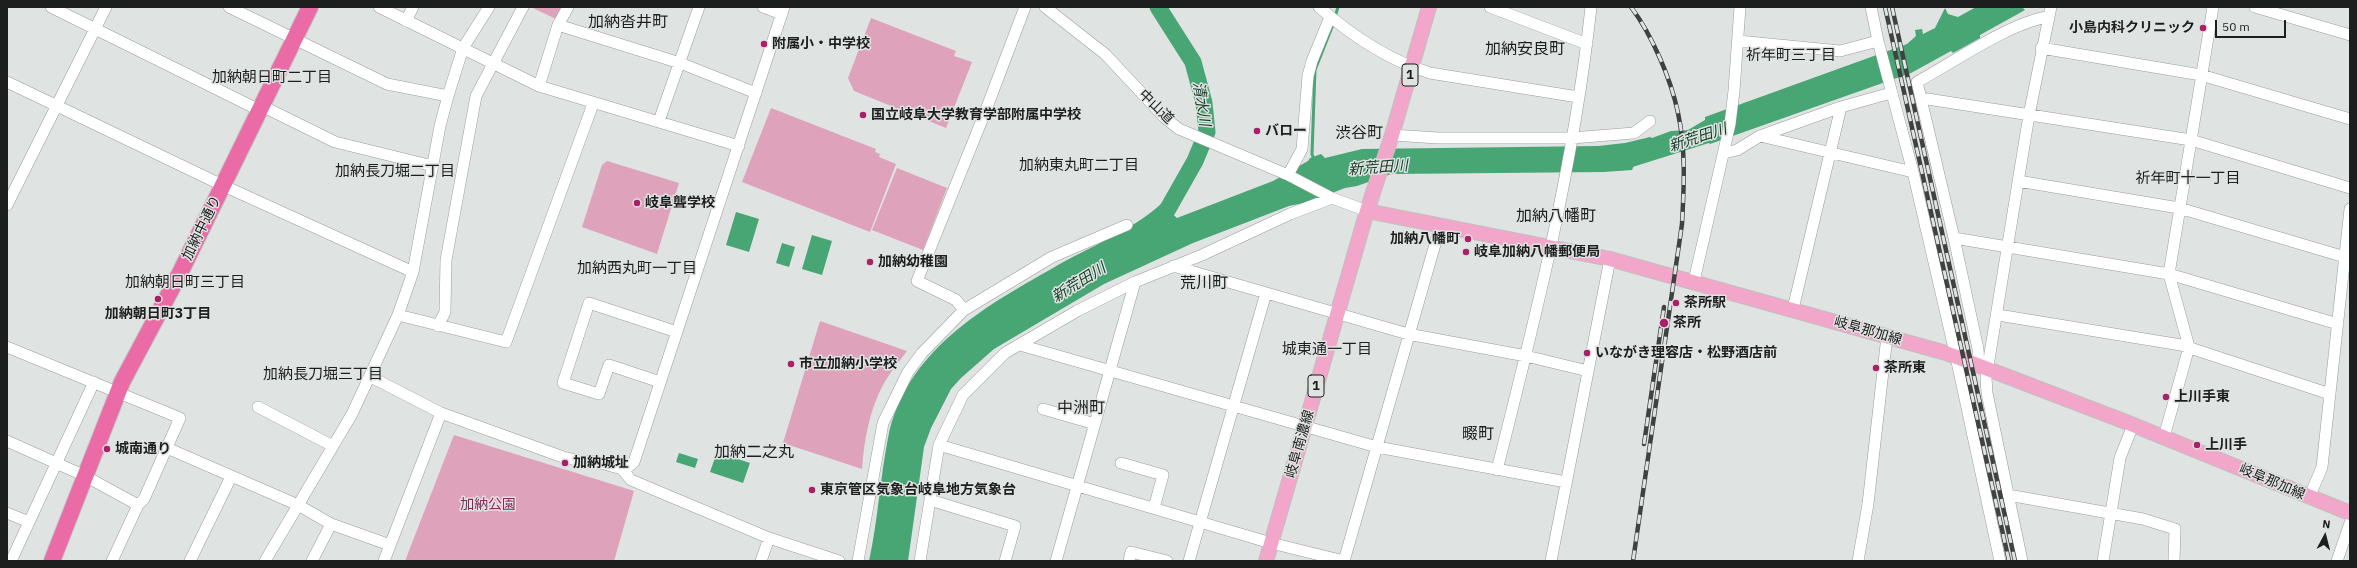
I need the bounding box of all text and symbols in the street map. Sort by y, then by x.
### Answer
district label: 加納沓井町 [588,12,668,32]
scale bar [2217,12,2288,38]
text: 50 m [2222,19,2250,34]
place label: 小島内科クリニック [2069,20,2195,36]
marker: 小島内科クリニック [2198,23,2208,33]
place label: 附属小・中学校 [772,36,870,52]
marker: 附属小・中学校 [759,39,769,49]
district label: 加納安良町 [1485,39,1565,59]
district label: 祈年町三丁目 [1746,47,1836,65]
road number: 1 [1402,64,1418,86]
district label: 加納朝日町二丁目 [212,69,332,87]
water label: 清水川 [1189,80,1213,128]
street label: 中山道 [1135,86,1177,128]
place label: 国立岐阜大学教育学部附属中学校 [871,107,1081,123]
marker: 国立岐阜大学教育学部附属中学校 [858,110,868,120]
water label: 新荒田川 [1667,120,1729,156]
place label: バロー [1265,123,1307,139]
district label: 渋谷町 [1335,123,1383,143]
marker: バロー [1252,126,1262,136]
district label: 加納東丸町二丁目 [1019,157,1139,175]
water label: 新荒田川 [1347,157,1409,179]
district label: 加納長刀堀二丁目 [335,163,455,181]
district label: 祈年町十一丁目 [2136,170,2240,188]
street label: 加納中通り [179,193,225,263]
place label: 岐阜聾学校 [645,195,715,211]
marker: 岐阜聾学校 [632,198,642,208]
district label: 加納八幡町 [1516,206,1596,226]
place label: 加納八幡町 [1390,231,1460,247]
marker: 加納八幡町 [1463,234,1473,244]
place label: 岐阜加納八幡郵便局 [1474,244,1600,260]
marker: 岐阜加納八幡郵便局 [1461,247,1471,257]
place label: 加納幼稚園 [878,254,948,270]
marker: 加納幼稚園 [865,257,875,267]
water label: 新荒田川 [1049,259,1109,307]
district label: 加納西丸町一丁目 [577,260,697,278]
district label: 荒川町 [1180,273,1228,293]
district label: 加納朝日町三丁目 [125,274,245,292]
marker: 加納朝日町3丁目 [153,294,163,304]
place label: 茶所駅 [1684,295,1726,311]
marker: 茶所駅 [1671,298,1681,308]
place label: 加納朝日町3丁目 [105,306,211,322]
street label: 岐阜那加線 [1832,313,1904,349]
place label: 茶所 [1673,315,1701,331]
marker: 茶所 [1658,317,1670,329]
district label: 城東通一丁目 [1282,341,1372,359]
place label: いながき理容店・松野酒店前 [1595,345,1777,361]
marker: いながき理容店・松野酒店前 [1582,348,1592,358]
place label: 市立加納小学校 [799,356,897,372]
marker: 市立加納小学校 [786,359,796,369]
place label: 茶所東 [1884,360,1926,376]
marker: 茶所東 [1871,363,1881,373]
district label: 加納長刀堀三丁目 [263,366,383,384]
road number: 1 [1308,375,1324,397]
place label: 上川手東 [2174,389,2230,405]
marker: 上川手東 [2161,392,2171,402]
district label: 中洲町 [1057,398,1105,418]
street label: 岐阜南濃線 [1282,408,1318,480]
district label: 畷町 [1462,424,1494,444]
place label: 上川手 [2205,437,2247,453]
marker: 上川手 [2192,440,2202,450]
place label: 城南通り [115,441,171,457]
district label: 加納二之丸 [714,442,794,462]
marker: 城南通り [102,444,112,454]
place label: 加納城址 [573,455,629,471]
marker: 加納城址 [560,458,570,468]
street label: 岐阜那加線 [2237,461,2307,503]
place label: 東京管区気象台岐阜地方気象台 [820,482,1016,498]
marker: 東京管区気象台岐阜地方気象台 [807,485,817,495]
park label: 加納公園 [460,497,516,513]
north arrow [2305,516,2345,556]
text: N [2322,517,2331,532]

